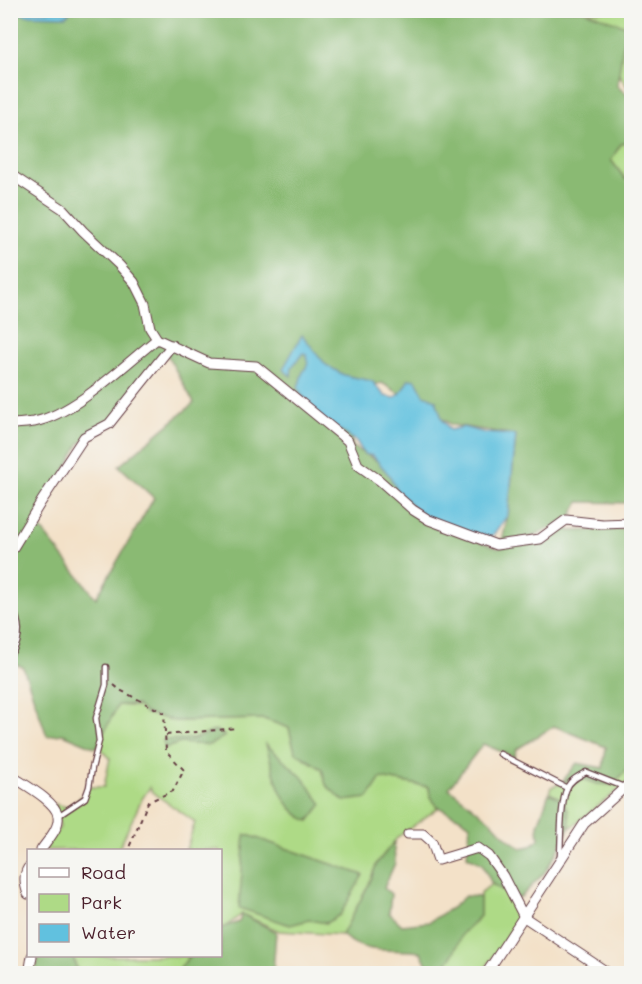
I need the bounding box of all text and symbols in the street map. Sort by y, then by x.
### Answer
legend [27,849,222,957]
text: Road [81,860,126,884]
text: Park [81,890,122,914]
text: Water [81,920,136,944]

